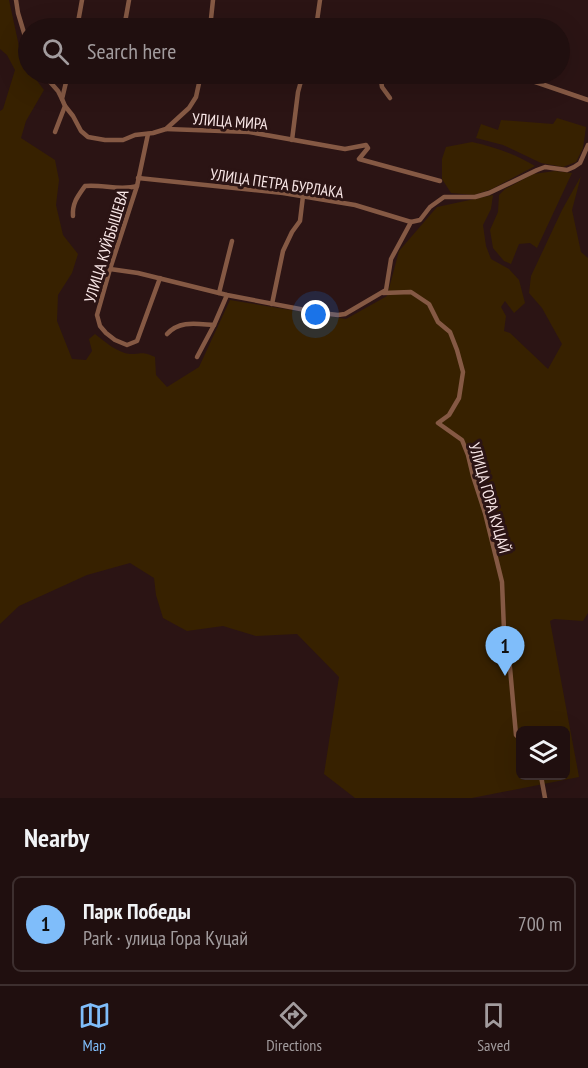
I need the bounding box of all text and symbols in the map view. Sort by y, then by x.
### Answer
search box [18,18,570,84]
icon: search [39,35,72,68]
text: Search here [87,37,176,65]
street label: УЛИЦА МИРА [191,108,269,134]
street label: УЛИЦА ПЕТРА БУРЛАКА [209,164,345,202]
street label: УЛИЦА КУЙБЫШЕВА [79,187,133,305]
your location [301,300,330,329]
street label: УЛИЦА ГОРА КУЦАЙ [465,440,515,556]
pin: 1 [486,626,524,676]
map controls [516,726,570,780]
button: layers [516,726,570,780]
text: Nearby [24,821,89,854]
text: Парк Победы [83,897,191,925]
text: 1 [41,911,50,937]
text: 700 m [518,911,562,937]
text: Park · улица Гора Куцай [83,925,248,951]
tab: Map [78,999,111,1055]
tab: Directions [266,999,322,1055]
tab: Saved [477,999,510,1055]

